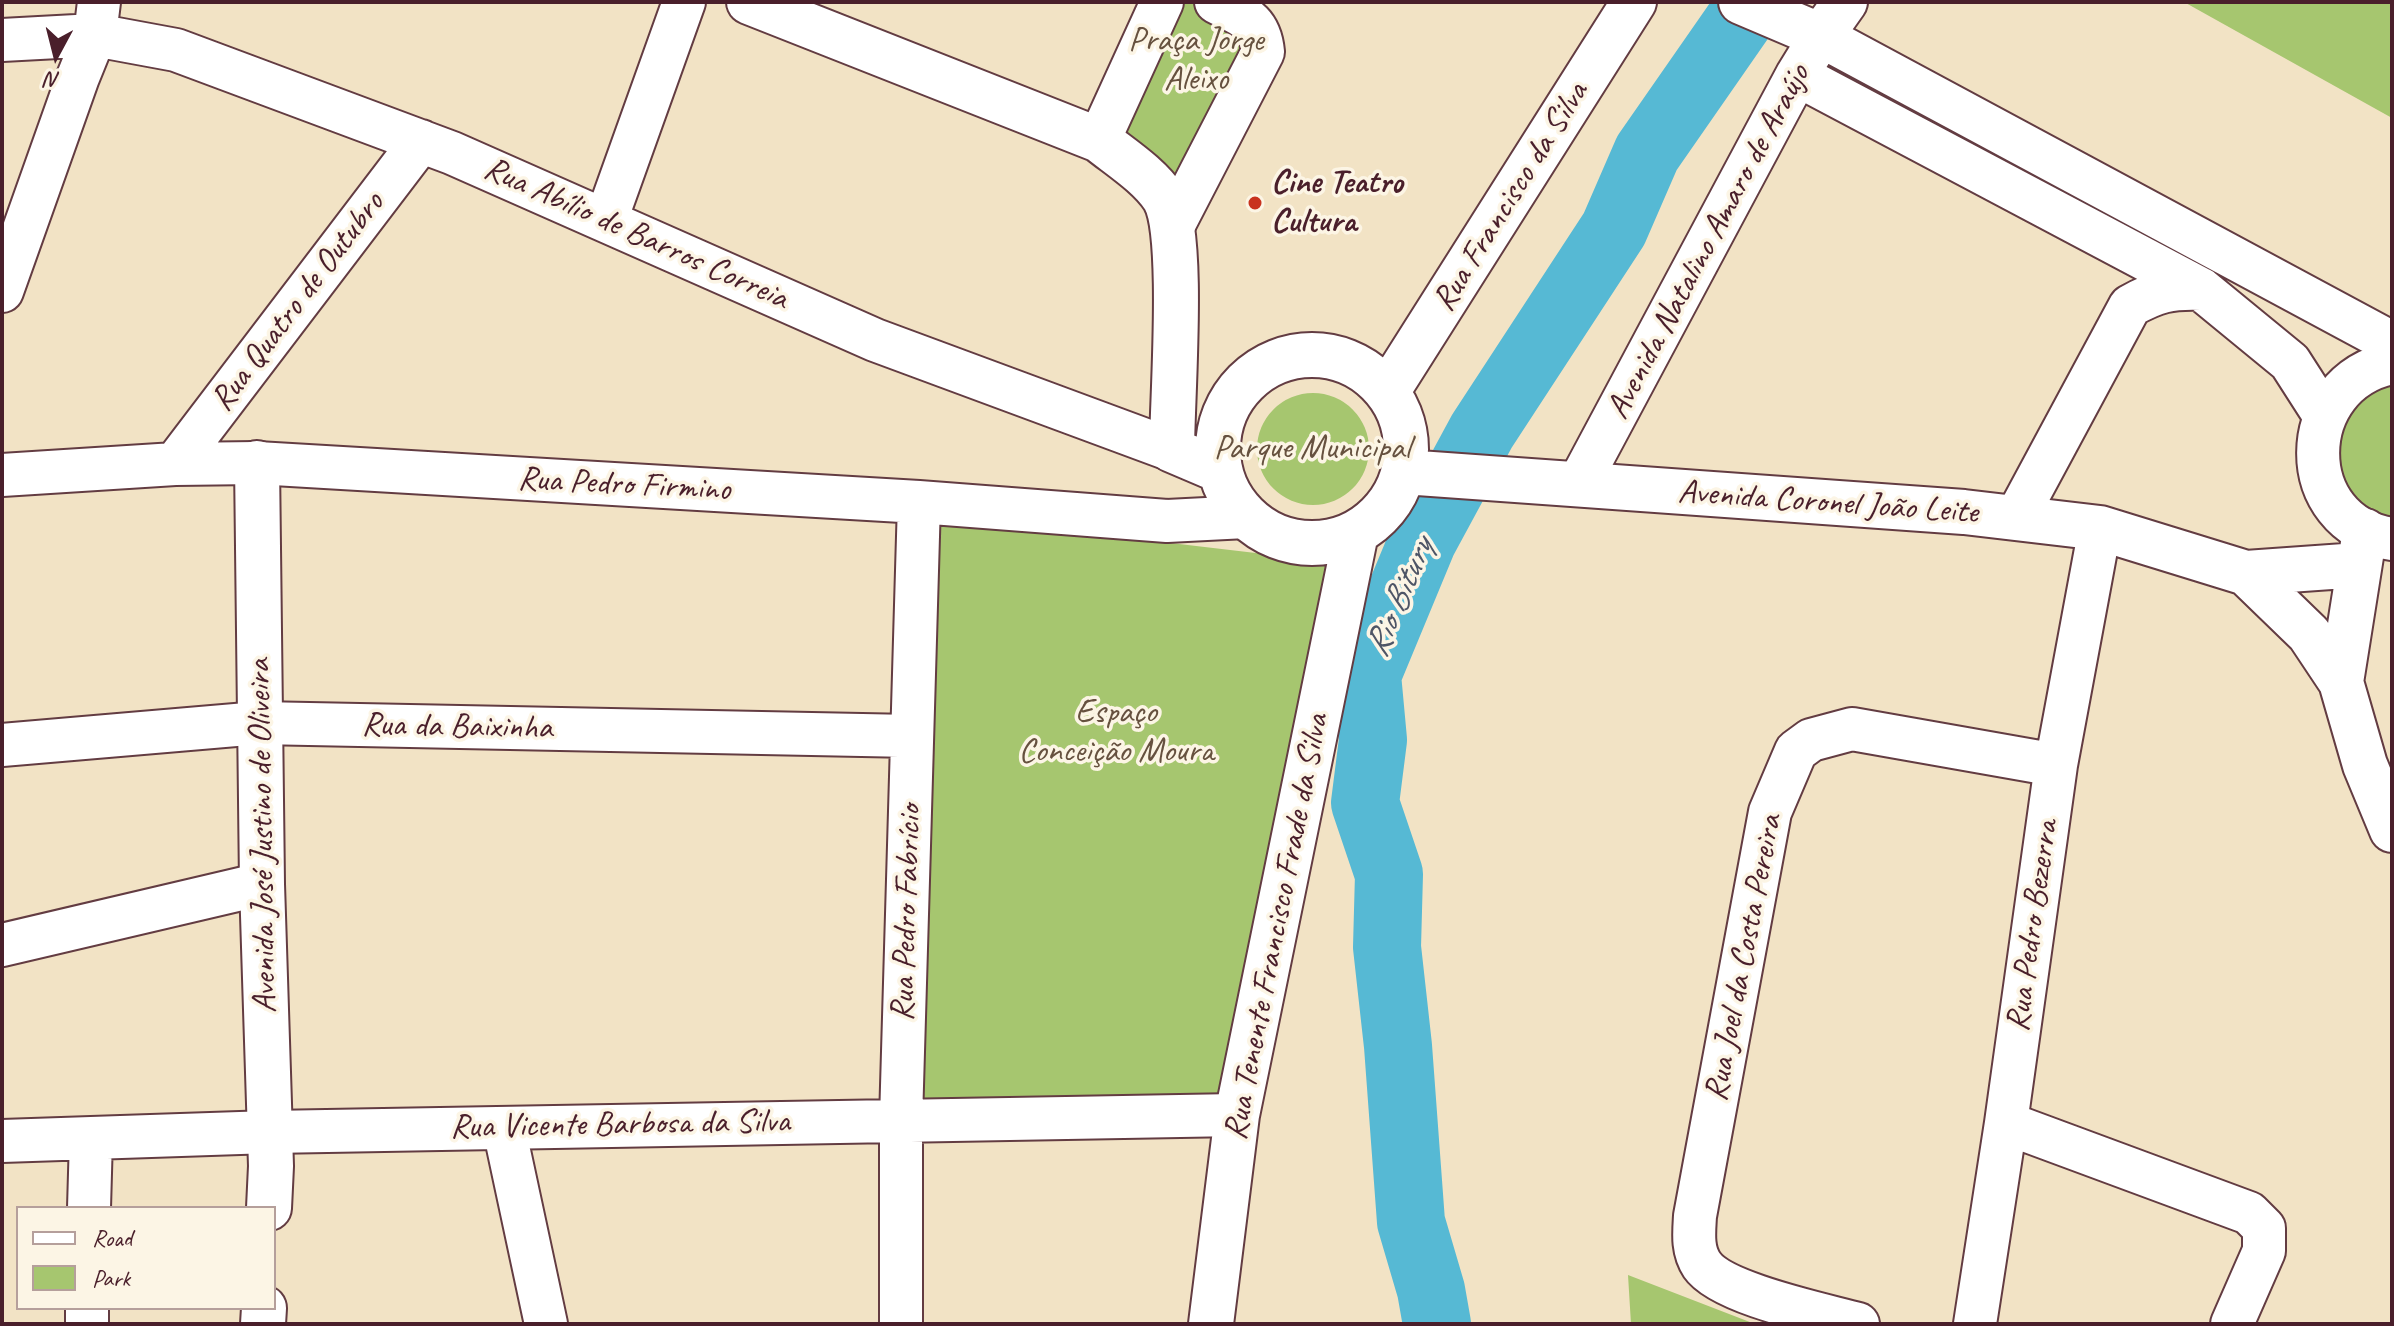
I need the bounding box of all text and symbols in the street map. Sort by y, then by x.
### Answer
north arrow [16,16,96,96]
park label: Praça Jorge Aleixo [1128,21,1264,100]
street label: Avenida Natalino Amaro de Araújo [1598,58,1820,426]
text: N [45,65,62,95]
street label: Rua Francisco da Silva [1424,75,1598,319]
street label: Rua Abílio de Barros Correia [478,149,794,319]
place label: Cine Teatro Cultura [1271,163,1403,242]
street label: Rua Quatro de Outubro [202,184,394,420]
marker: Cine Teatro Cultura [1246,194,1264,212]
park label: Parque Municipal [1214,429,1410,469]
street label: Rua Pedro Firmino [517,459,731,511]
street label: Avenida Coronel João Leite [1677,472,1979,534]
water label: Rio Bitury [1356,533,1444,663]
street label: Avenida José Justino de Oliveira [240,658,286,1014]
park label: Espaço Conceição Moura [1018,693,1214,772]
street label: Rua da Baixinha [361,705,553,749]
street label: Rua Tenente Francisco Frade da Silva [1216,711,1338,1143]
street label: Rua Pedro Fabrício [883,804,931,1022]
street label: Rua Joel da Costa Pereira [1696,811,1792,1105]
street label: Rua Pedro Bezerra [1998,818,2068,1034]
street label: Rua Vicente Barbosa da Silva [450,1102,790,1148]
legend [16,1206,276,1310]
text: Road [92,1223,132,1253]
text: Park [92,1263,130,1293]

